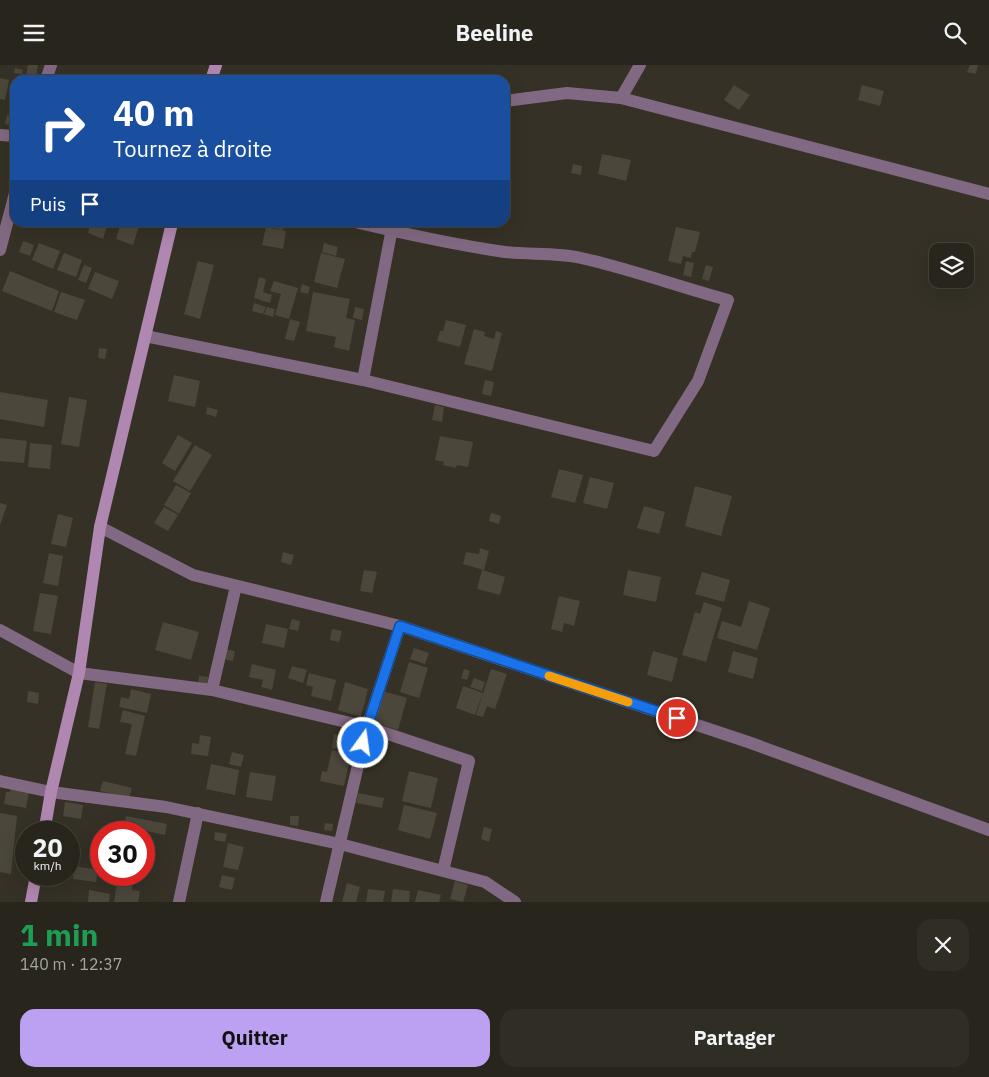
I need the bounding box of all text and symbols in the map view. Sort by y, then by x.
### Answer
text: Beeline [456,18,533,47]
icon: menu [20,19,48,47]
icon: search [941,19,969,47]
text: 40 m [113,90,195,136]
icon: right [30,95,95,160]
text: Tournez à droite [113,134,272,163]
icon: arrive [76,190,104,218]
text: Puis [30,192,66,216]
map controls [929,243,974,288]
button: layers [929,243,974,288]
pin [656,697,698,739]
icon: arrive [663,704,691,732]
position arrow [336,716,388,768]
speed limit sign: 30 [90,821,155,886]
text: 20 [32,831,63,864]
text: km/h [33,858,62,873]
text: 1 min [20,915,98,954]
button: close [917,919,969,971]
text: 140 m · 12:37 [20,954,122,974]
button: Quitter [20,1009,490,1067]
button: Partager [500,1009,969,1067]

